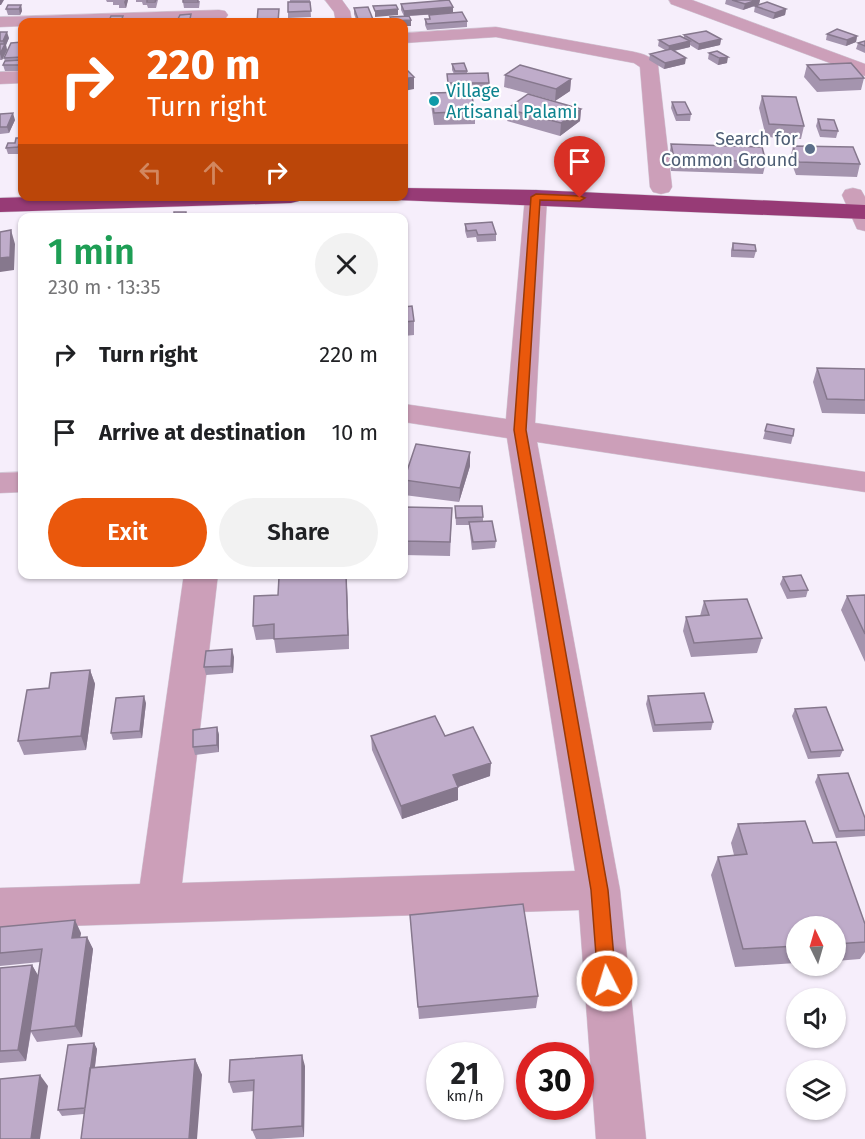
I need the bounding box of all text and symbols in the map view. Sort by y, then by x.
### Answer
text: 220 m [147,40,260,90]
icon: right [48,42,126,120]
place label: Village Artisanal Palami [446,80,578,123]
text: Turn right [147,91,267,123]
marker: Village Artisanal Palami [427,94,441,108]
place label: Search for Common Ground [661,128,798,171]
pin [554,136,605,198]
marker: Search for Common Ground [803,142,817,156]
icon: arrive [563,145,596,178]
icon: left [134,156,167,189]
icon: ahead [197,156,230,189]
icon: right [260,156,293,189]
text: 1 min [48,230,135,274]
button: close [315,233,378,296]
text: 230 m · 13:35 [48,275,160,299]
icon: right [48,338,81,371]
text: Turn right [99,341,198,368]
text: 220 m [319,341,378,368]
icon: arrive [48,416,81,449]
text: Arrive at destination [99,419,306,446]
text: 10 m [332,419,378,446]
button: Exit [48,498,207,567]
button: Share [219,498,378,567]
north arrow [786,916,846,976]
map controls [786,916,846,1120]
position arrow [575,949,639,1013]
button: sound [786,988,846,1048]
speed limit sign: 30 [516,1042,594,1120]
text: 21 [451,1056,479,1092]
button: layers [786,1060,846,1120]
text: km/h [446,1087,484,1105]

